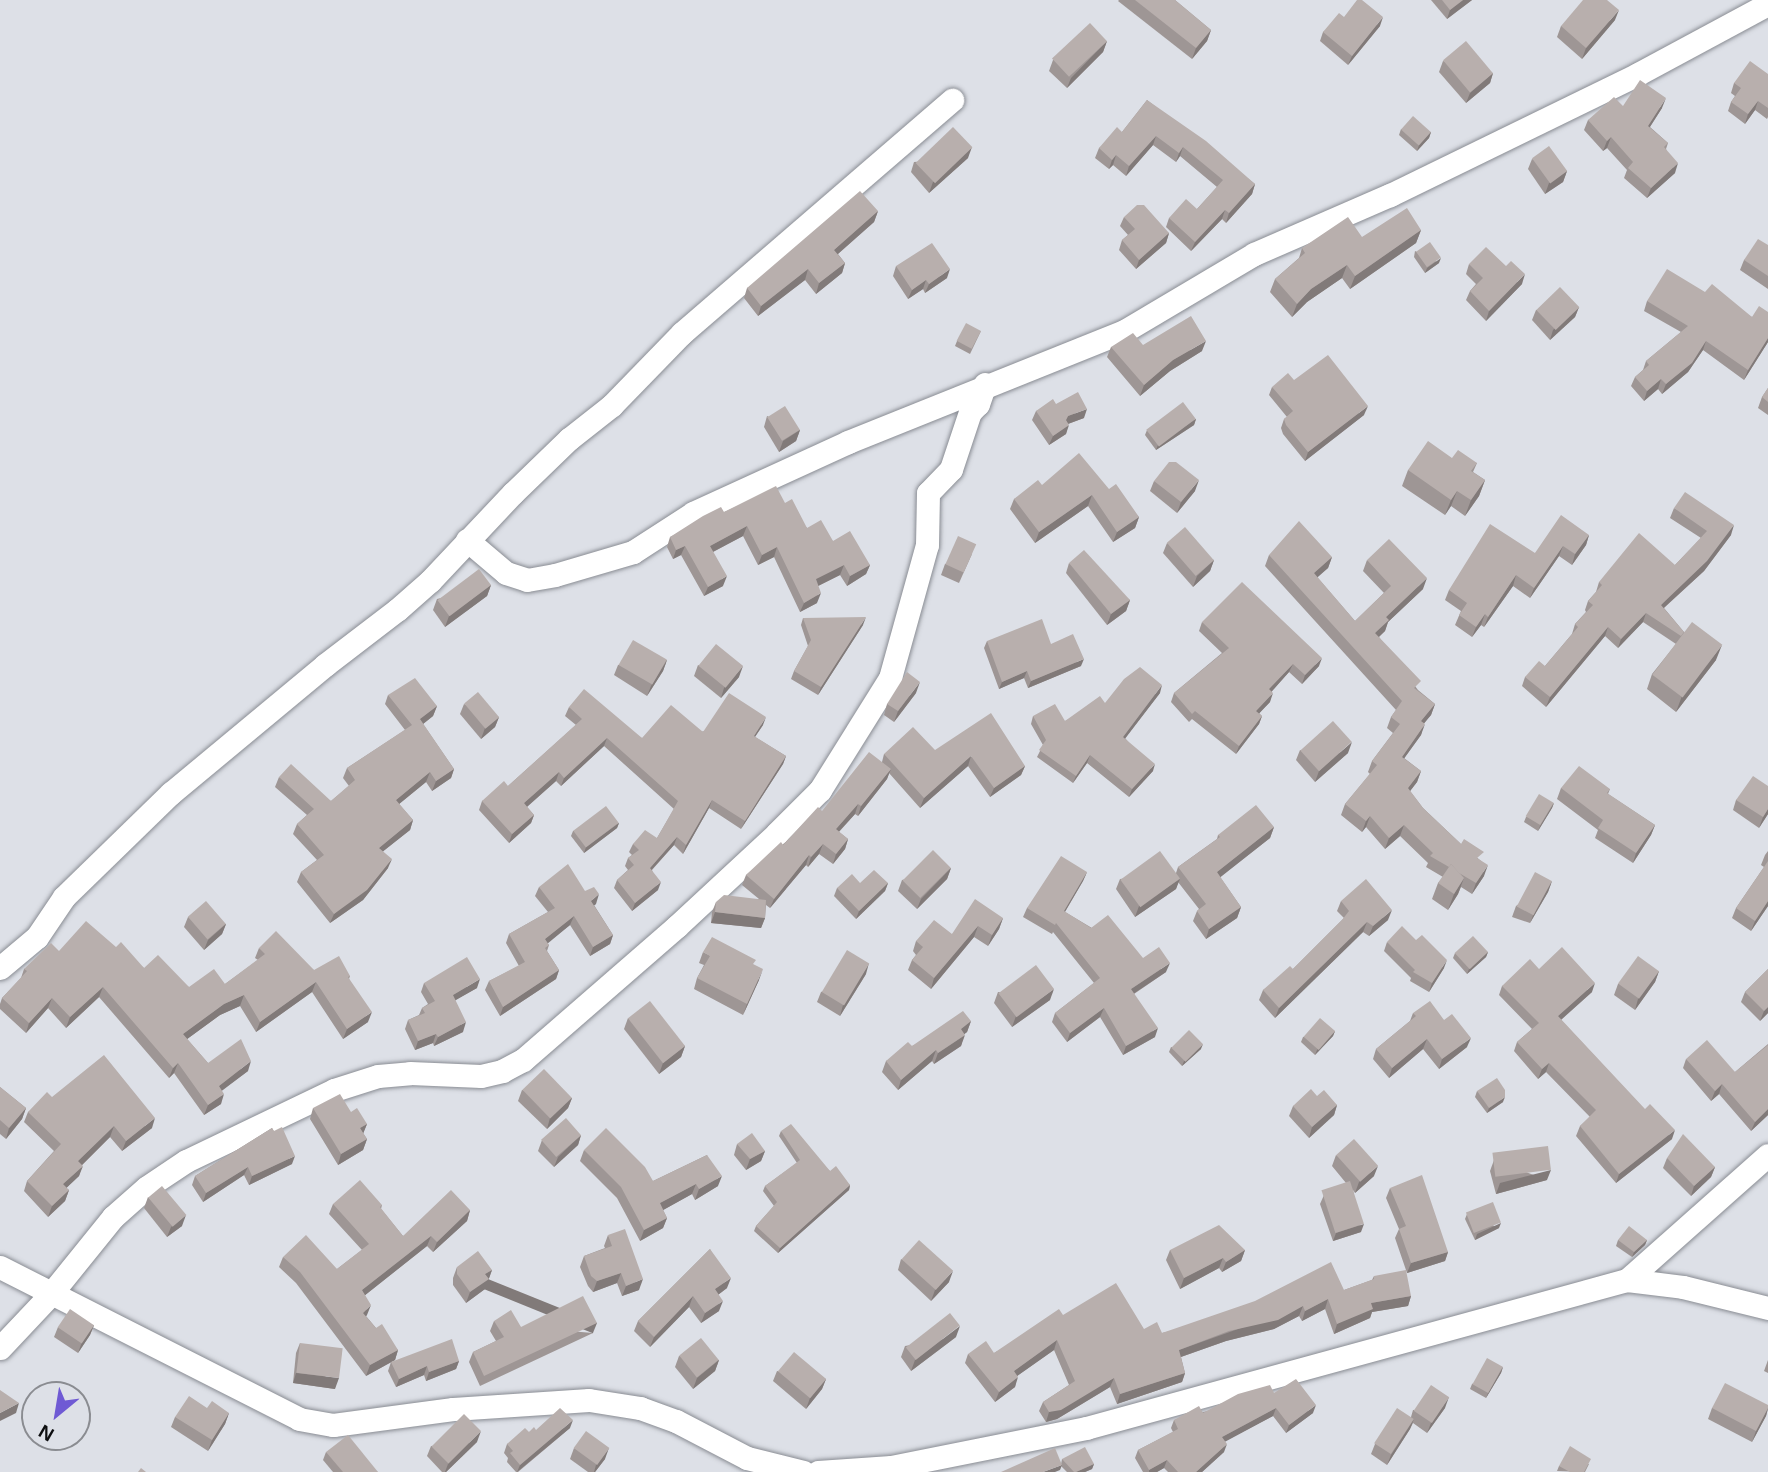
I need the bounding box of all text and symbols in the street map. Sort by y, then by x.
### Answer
north arrow [21,1381,91,1451]
text: N [35,1420,57,1445]

